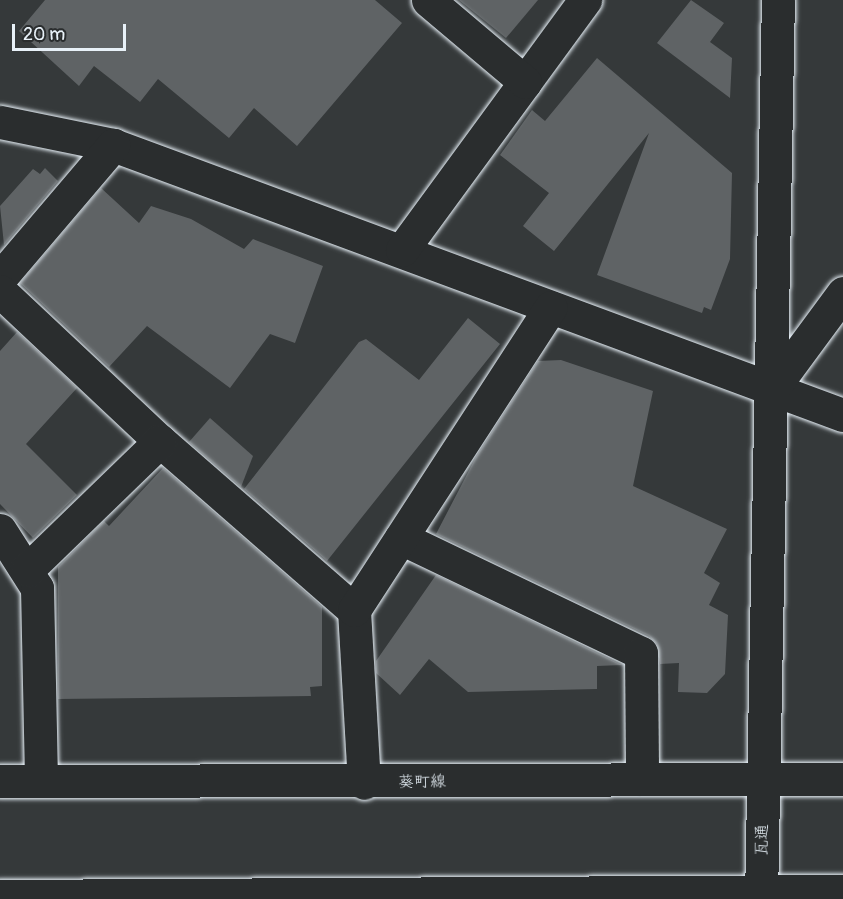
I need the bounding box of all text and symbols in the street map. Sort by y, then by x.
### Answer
scale bar [15,12,129,50]
text: 20 m [23,23,65,46]
street label: 葵町線 [398,772,446,792]
street label: 瓦通 [752,824,772,856]

